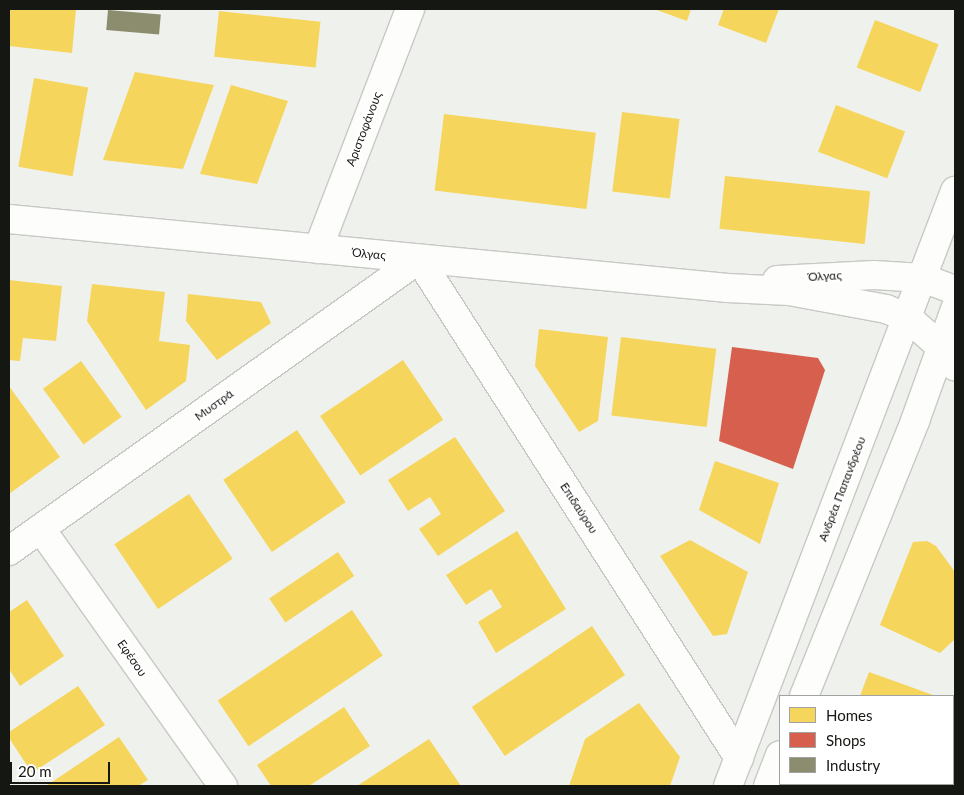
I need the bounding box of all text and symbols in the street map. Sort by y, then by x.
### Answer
street label: Αριστοφάνους [343,90,385,168]
street label: Όλγας [352,245,386,263]
street label: Όλγας [808,268,842,284]
street label: Μυστρά [192,386,236,424]
street label: Ανδρέα Παπανδρέου [815,435,869,543]
street label: Επιδαύρου [557,480,601,536]
street label: Εφέσου [114,637,150,679]
legend [779,695,954,785]
text: Homes [826,706,872,724]
text: Shops [826,731,866,749]
scale bar [12,752,112,784]
text: Industry [826,756,880,774]
text: 20 m [18,762,52,780]

